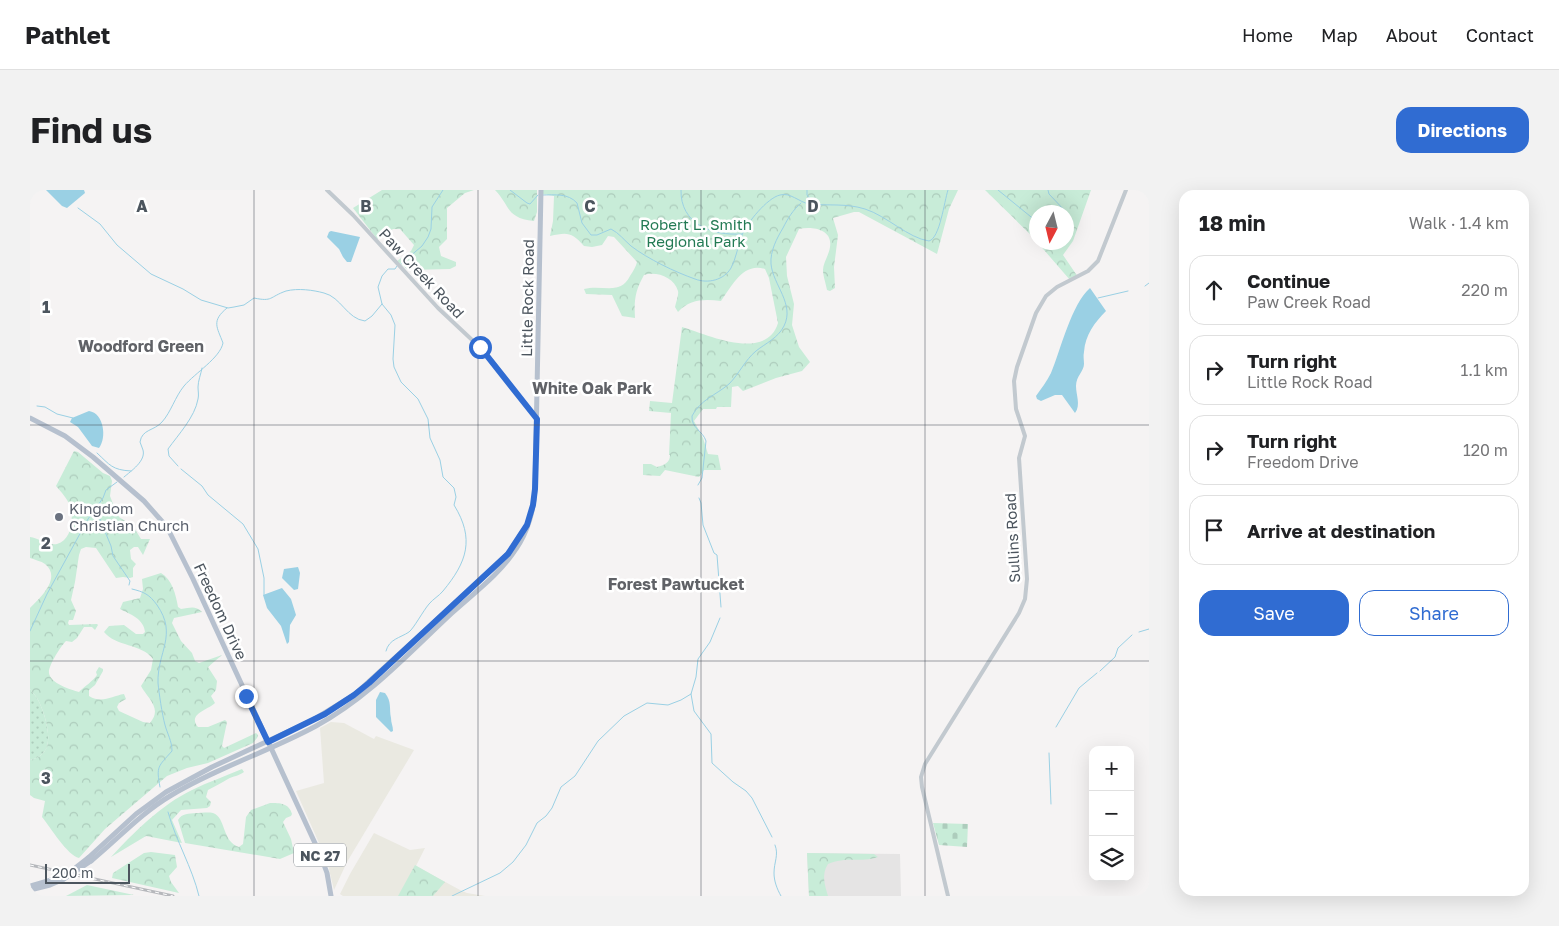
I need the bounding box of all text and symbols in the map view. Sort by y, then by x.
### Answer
text: Pathlet [25,20,110,49]
text: Home [1242,24,1293,46]
text: Map [1321,24,1358,46]
text: About [1386,24,1438,46]
text: Contact [1466,24,1534,46]
button: Directions [1396,107,1529,153]
text: Find us [30,109,152,151]
text: A [136,196,148,216]
text: B [360,196,372,216]
text: C [584,196,596,216]
text: D [807,196,819,216]
north arrow [1029,205,1074,250]
text: 18 min [1199,210,1265,236]
text: Walk · 1.4 km [1409,213,1509,233]
park label: Robert L. Smith Regional Park [640,215,752,250]
street label: Paw Creek Road [376,224,468,322]
street label: Little Rock Road [517,239,537,357]
text: Continue [1247,269,1330,292]
icon: ahead [1200,276,1228,304]
text: 220 m [1461,280,1508,300]
text: Paw Creek Road [1247,292,1371,312]
text: 1 [42,297,50,317]
district label: Woodford Green [78,336,204,356]
route start [469,336,492,359]
text: Turn right [1247,349,1337,372]
icon: right [1200,356,1228,384]
text: 1.1 km [1460,360,1508,380]
text: Little Rock Road [1247,372,1373,392]
district label: White Oak Park [532,378,653,398]
text: Turn right [1247,429,1337,452]
icon: right [1200,436,1228,464]
text: 120 m [1463,440,1508,460]
text: Freedom Drive [1247,452,1358,472]
street label: Sullins Road [1001,493,1023,583]
place label: Kingdom Christian Church [69,499,189,534]
marker: Kingdom Christian Church [53,511,65,523]
icon: arrive [1200,516,1228,544]
text: Arrive at destination [1247,519,1435,542]
text: 2 [41,533,51,553]
street label: Freedom Drive [191,560,251,662]
district label: Forest Pawtucket [608,574,744,594]
button: Save [1199,590,1349,636]
button: Share [1359,590,1509,636]
route end [235,685,258,708]
map controls [1089,746,1134,881]
button: + [1089,746,1134,791]
text: 3 [41,768,51,788]
button: − [1089,791,1134,836]
button: layers [1089,836,1134,881]
road number: NC 27 [294,844,346,866]
scale bar [45,861,130,884]
text: 200 m [52,864,93,881]

